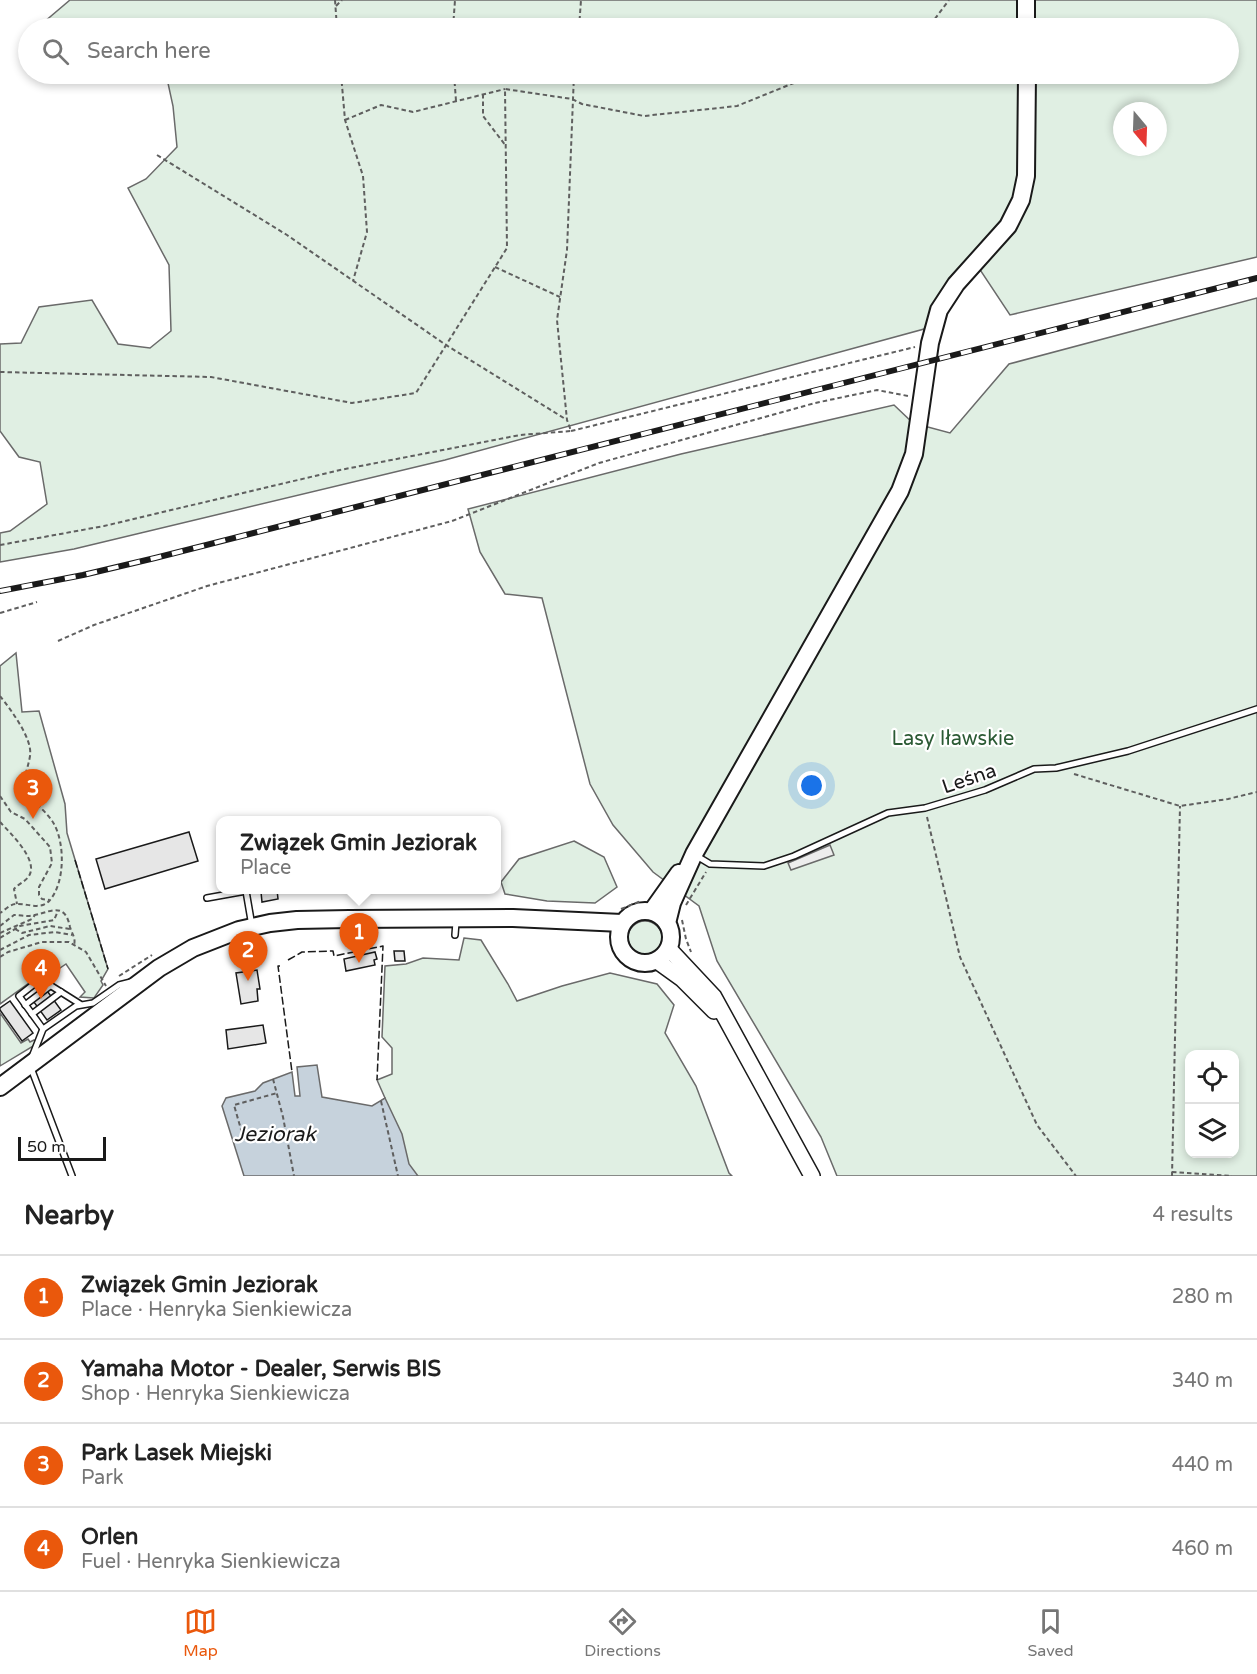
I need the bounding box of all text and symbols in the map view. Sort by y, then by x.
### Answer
search box [18,18,1239,84]
icon: search [39,35,72,68]
text: Search here [87,38,211,64]
north arrow [1113,102,1167,156]
park label: Lasy Iławskie [892,727,1014,751]
street label: Leśna [939,759,1000,799]
pin: 3 [14,770,52,819]
your location [797,771,826,800]
popup [216,816,501,894]
text: Związek Gmin Jeziorak [240,830,477,856]
text: Place [240,856,291,880]
pin: 1 [340,914,378,963]
pin: 2 [228,932,268,981]
pin: 4 [22,950,60,999]
map controls [1185,1050,1239,1158]
button: locate [1185,1050,1239,1104]
button: layers [1185,1104,1239,1158]
water label: Jeziorak [234,1122,317,1147]
scale bar [18,1134,106,1162]
text: 50 m [27,1137,66,1157]
text: Nearby [24,1200,114,1231]
text: 4 results [1153,1203,1233,1227]
text: Związek Gmin Jeziorak [81,1272,318,1298]
text: 1 [37,1285,50,1309]
text: 280 m [1172,1285,1233,1309]
text: Place · Henryka Sienkiewicza [81,1298,352,1322]
text: Yamaha Motor - Dealer, Serwis BIS [81,1356,441,1382]
text: 2 [37,1369,50,1393]
text: 340 m [1172,1369,1233,1393]
text: Shop · Henryka Sienkiewicza [81,1382,350,1406]
text: Park Lasek Miejski [81,1440,272,1466]
text: 3 [37,1453,50,1477]
text: 440 m [1172,1453,1233,1477]
text: Park [81,1466,124,1490]
text: Orlen [81,1524,138,1550]
text: 4 [37,1537,50,1561]
text: 460 m [1172,1537,1233,1561]
text: Fuel · Henryka Sienkiewicza [81,1550,341,1574]
tab: Map [183,1605,218,1661]
tab: Directions [584,1605,661,1661]
tab: Saved [1027,1605,1074,1661]

